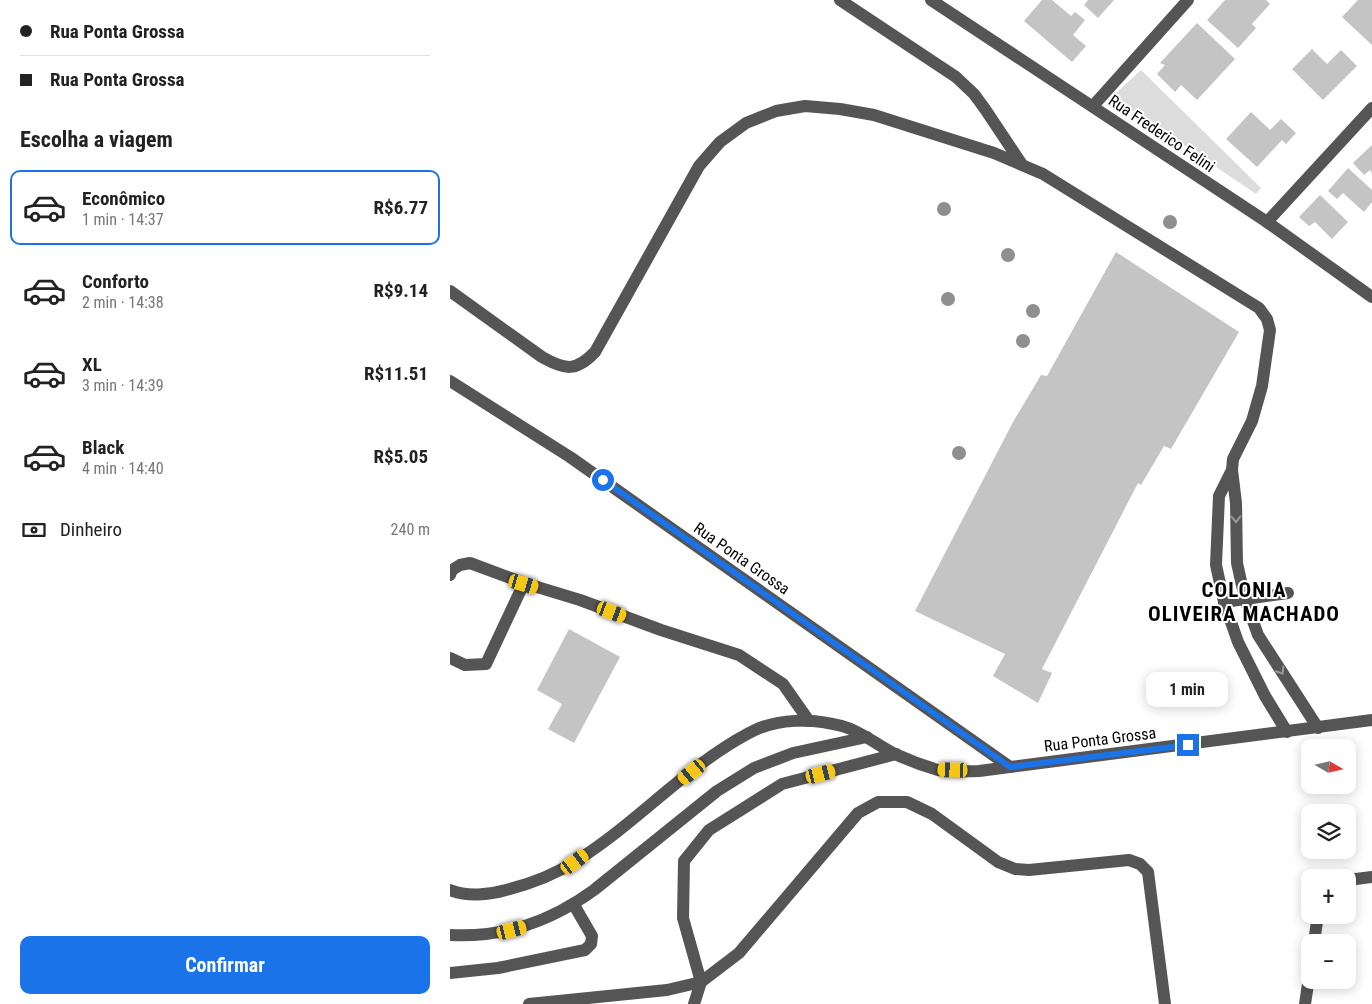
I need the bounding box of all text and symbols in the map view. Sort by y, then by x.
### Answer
text: Rua Ponta Grossa [50,20,185,43]
text: Rua Ponta Grossa [50,68,185,91]
street label: Rua Frederico Felini [1105,91,1218,176]
text: Escolha a viagem [20,127,173,152]
icon: car [22,185,67,230]
text: Econômico [82,187,165,210]
text: R$6.77 [374,196,428,219]
text: 1 min · 14:37 [82,210,164,229]
icon: car [22,268,67,313]
text: Conforto [82,270,149,293]
text: R$9.14 [374,279,428,302]
text: 2 min · 14:38 [82,293,164,312]
icon: car [22,351,67,396]
text: XL [82,353,102,376]
text: R$11.51 [364,362,428,385]
text: 3 min · 14:39 [82,376,164,395]
icon: car [22,434,67,479]
text: Black [82,436,124,459]
text: R$5.05 [374,445,428,468]
text: 4 min · 14:40 [82,459,164,478]
route start [592,469,614,491]
one-way arrow [1231,515,1242,523]
icon: cash [20,516,48,544]
text: Dinheiro [60,518,122,541]
street label: Rua Ponta Grossa [690,518,793,598]
text: 240 m [391,520,430,539]
car [507,573,540,595]
district label: COLONIA OLIVEIRA MACHADO [1148,578,1340,626]
car [595,600,628,624]
one-way arrow [1275,666,1284,675]
callout: 1 min [1147,672,1229,708]
text: 1 min [1169,680,1205,699]
street label: Rua Ponta Grossa [1043,723,1157,756]
route end [1177,734,1199,756]
north arrow [1301,739,1356,794]
map controls [1301,739,1356,989]
car [675,757,708,787]
car [937,762,968,778]
car [804,763,837,785]
button: layers [1301,804,1356,859]
car [558,847,591,877]
button: + [1301,869,1356,924]
car [495,919,528,941]
button: − [1301,934,1356,989]
button: Confirmar [20,936,430,994]

